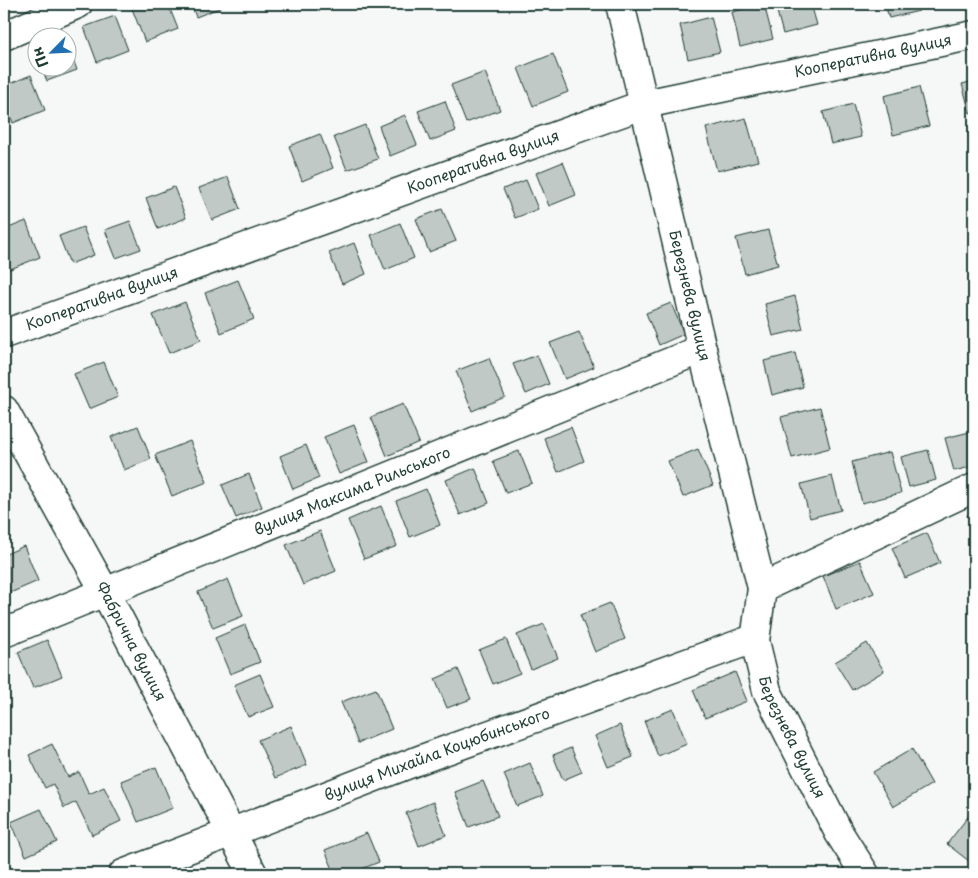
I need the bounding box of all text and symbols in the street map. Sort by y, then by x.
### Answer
street label: Кооперативна вулиця [792,27,954,82]
north arrow [28,28,78,78]
text: Пн [26,44,53,71]
street label: Кооперативна вулиця [403,123,562,199]
street label: Березнева вулиця [664,228,718,363]
street label: Кооперативна вулиця [22,260,181,335]
street label: вулиця Максима Рильського [250,440,454,540]
street label: Фабрична вулиця [91,577,173,705]
street label: Березнева вулиця [754,673,832,802]
street label: вулиця Михайла Коцюбинського [320,701,553,806]

